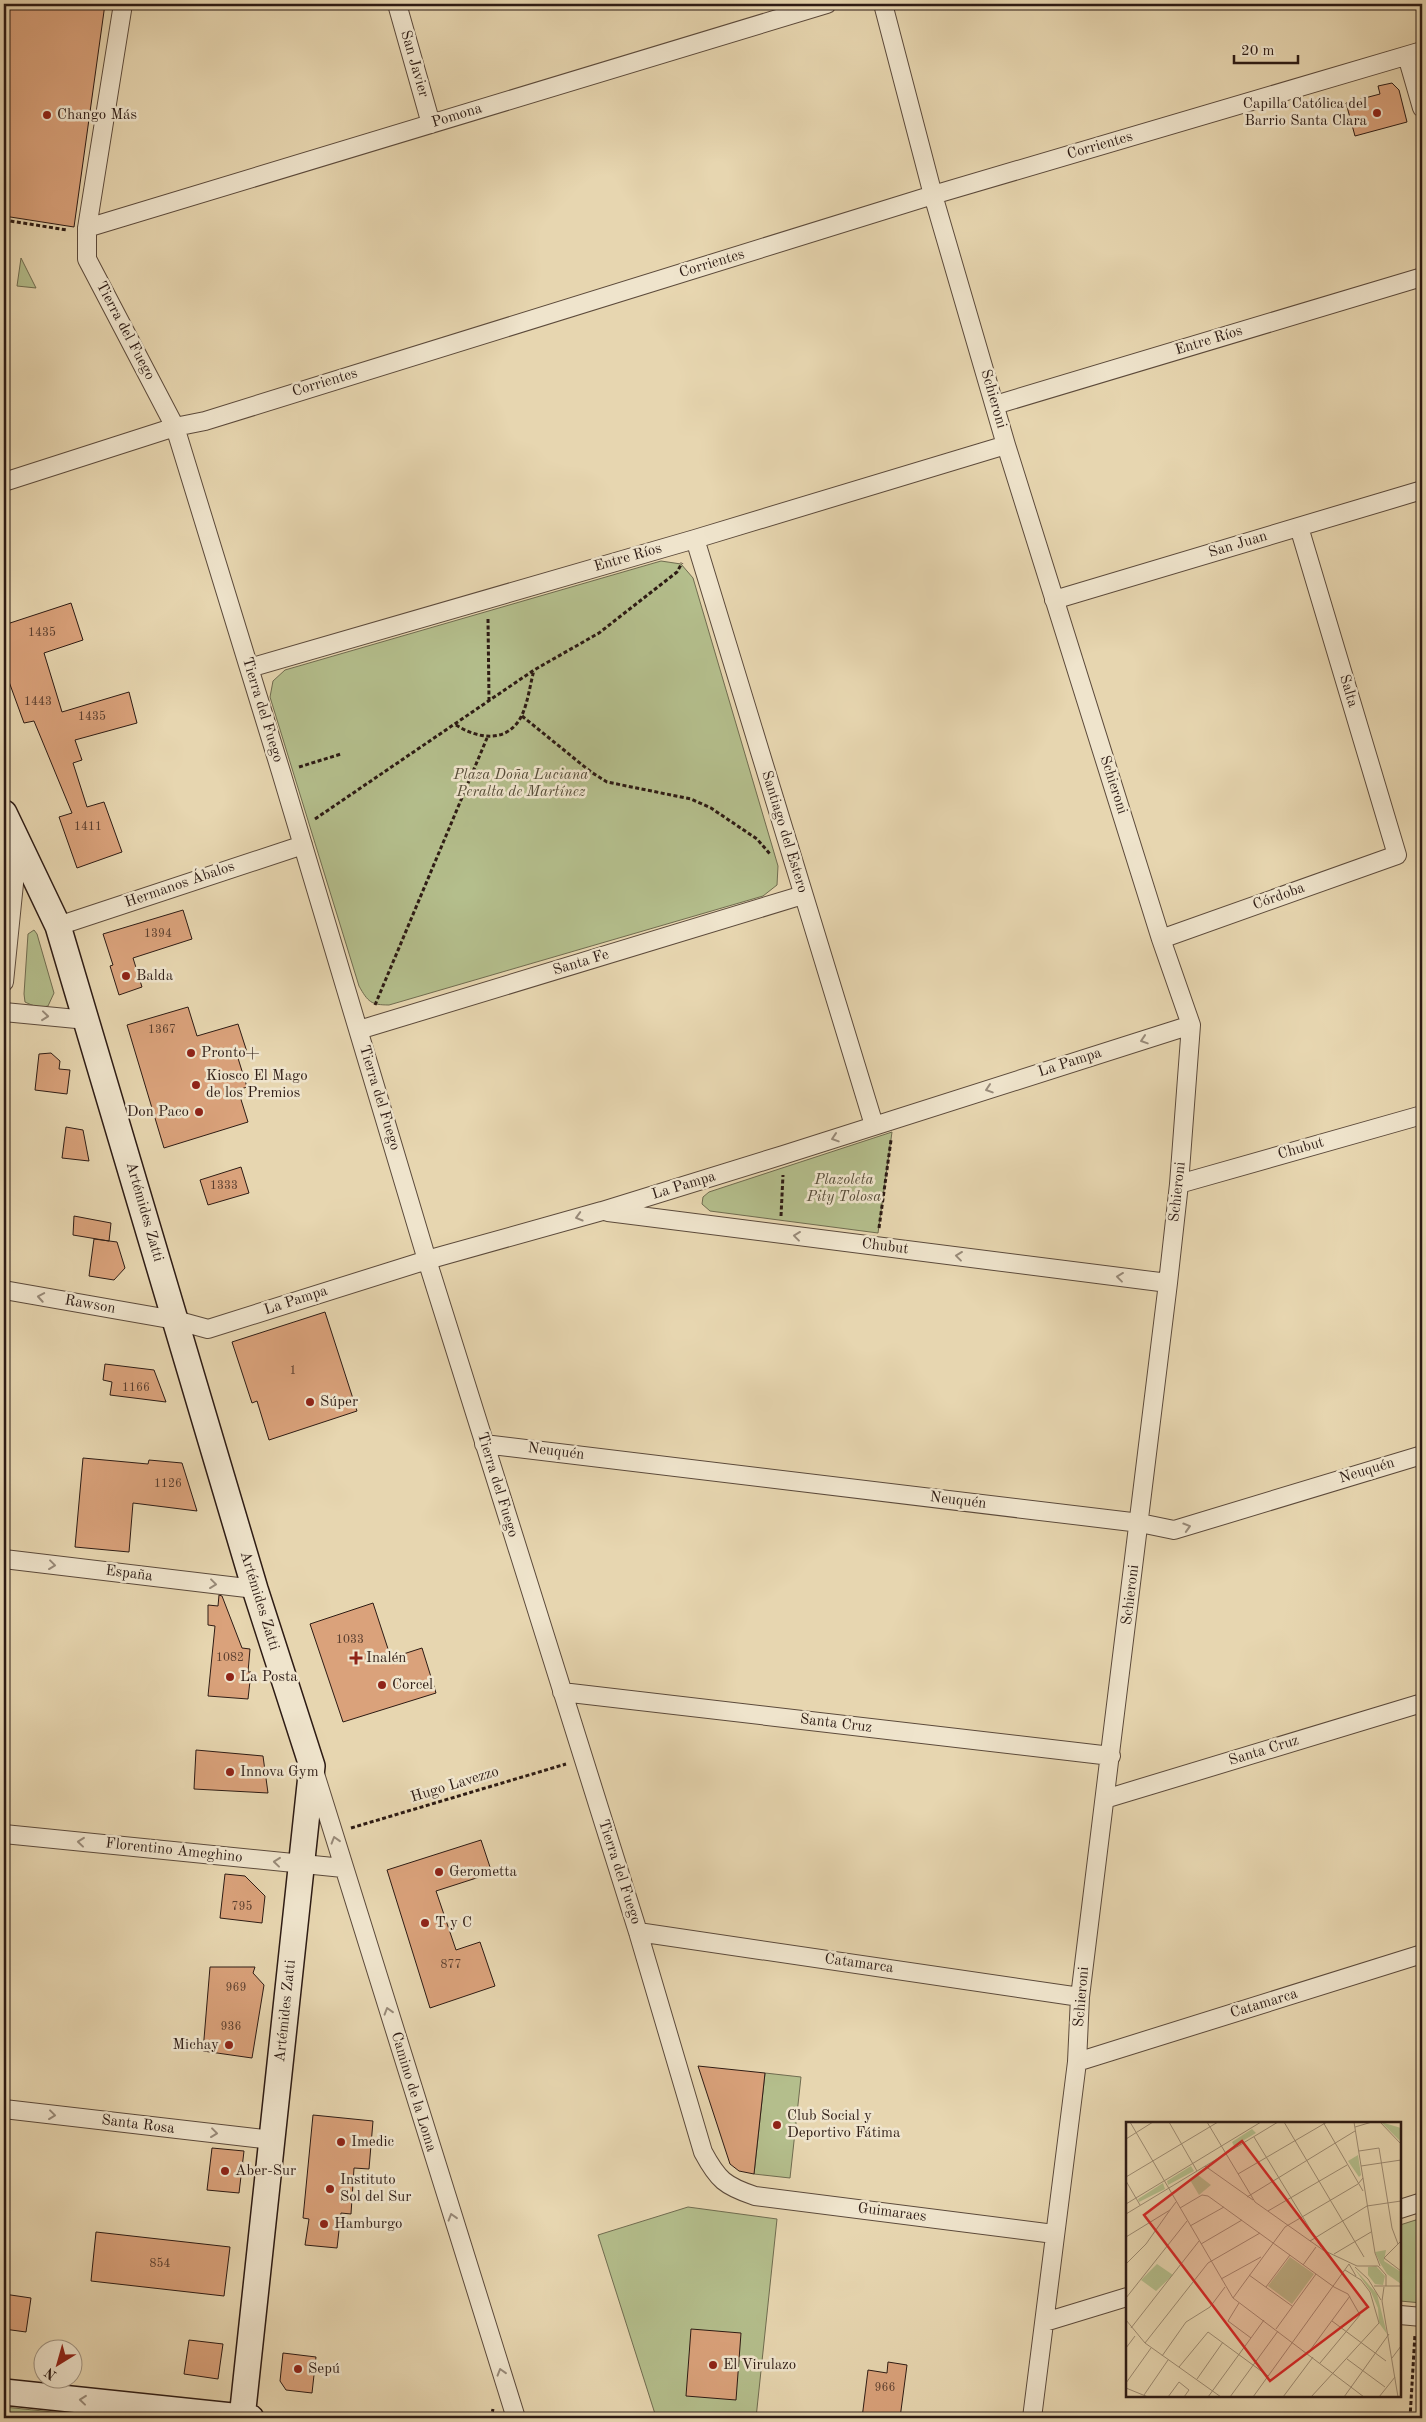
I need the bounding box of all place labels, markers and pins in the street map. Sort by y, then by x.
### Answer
place label: Capilla Católica del Barrio Santa Clara [1243,97,1368,129]
marker: Capilla Católica del Barrio Santa Clara [1371,107,1383,119]
place label: Chango Más [57,108,137,123]
marker: Chango Más [41,109,53,121]
place label: Balda [136,969,174,984]
marker: Balda [120,970,132,982]
place label: Pronto+ [201,1046,260,1061]
marker: Pronto+ [185,1047,197,1059]
place label: Kiosco El Mago de los Premios [206,1069,308,1101]
marker: Kiosco El Mago de los Premios [190,1079,202,1091]
place label: Don Paco [127,1105,189,1120]
marker: Don Paco [193,1106,205,1118]
place label: Súper [320,1395,358,1410]
marker: Súper [304,1396,316,1408]
place label: Inalén [366,1651,406,1666]
marker: Inalén [350,1652,362,1664]
place label: La Posta [240,1670,298,1685]
marker: La Posta [224,1671,236,1683]
place label: Corcel [392,1678,433,1693]
marker: Corcel [376,1679,388,1691]
place label: Innova Gym [240,1765,319,1780]
marker: Innova Gym [224,1766,236,1778]
place label: Gerometta [449,1865,518,1880]
marker: Gerometta [433,1866,445,1878]
place label: T y C [435,1916,472,1931]
marker: T y C [419,1917,431,1929]
place label: Michay [173,2038,219,2053]
marker: Michay [223,2039,235,2051]
place label: Club Social y Deportivo Fátima [787,2109,901,2141]
marker: Club Social y Deportivo Fátima [771,2119,783,2131]
place label: Imedic [351,2135,395,2150]
marker: Imedic [335,2136,347,2148]
place label: Aber-Sur [235,2164,296,2179]
marker: Aber-Sur [219,2165,231,2177]
place label: Instituto Sol del Sur [340,2173,411,2205]
marker: Instituto Sol del Sur [324,2183,336,2195]
place label: Hamburgo [334,2217,403,2232]
marker: Hamburgo [318,2218,330,2230]
place label: El Virulazo [723,2358,796,2373]
marker: El Virulazo [707,2359,719,2371]
place label: Sepú [308,2362,340,2377]
marker: Sepú [292,2363,304,2375]

